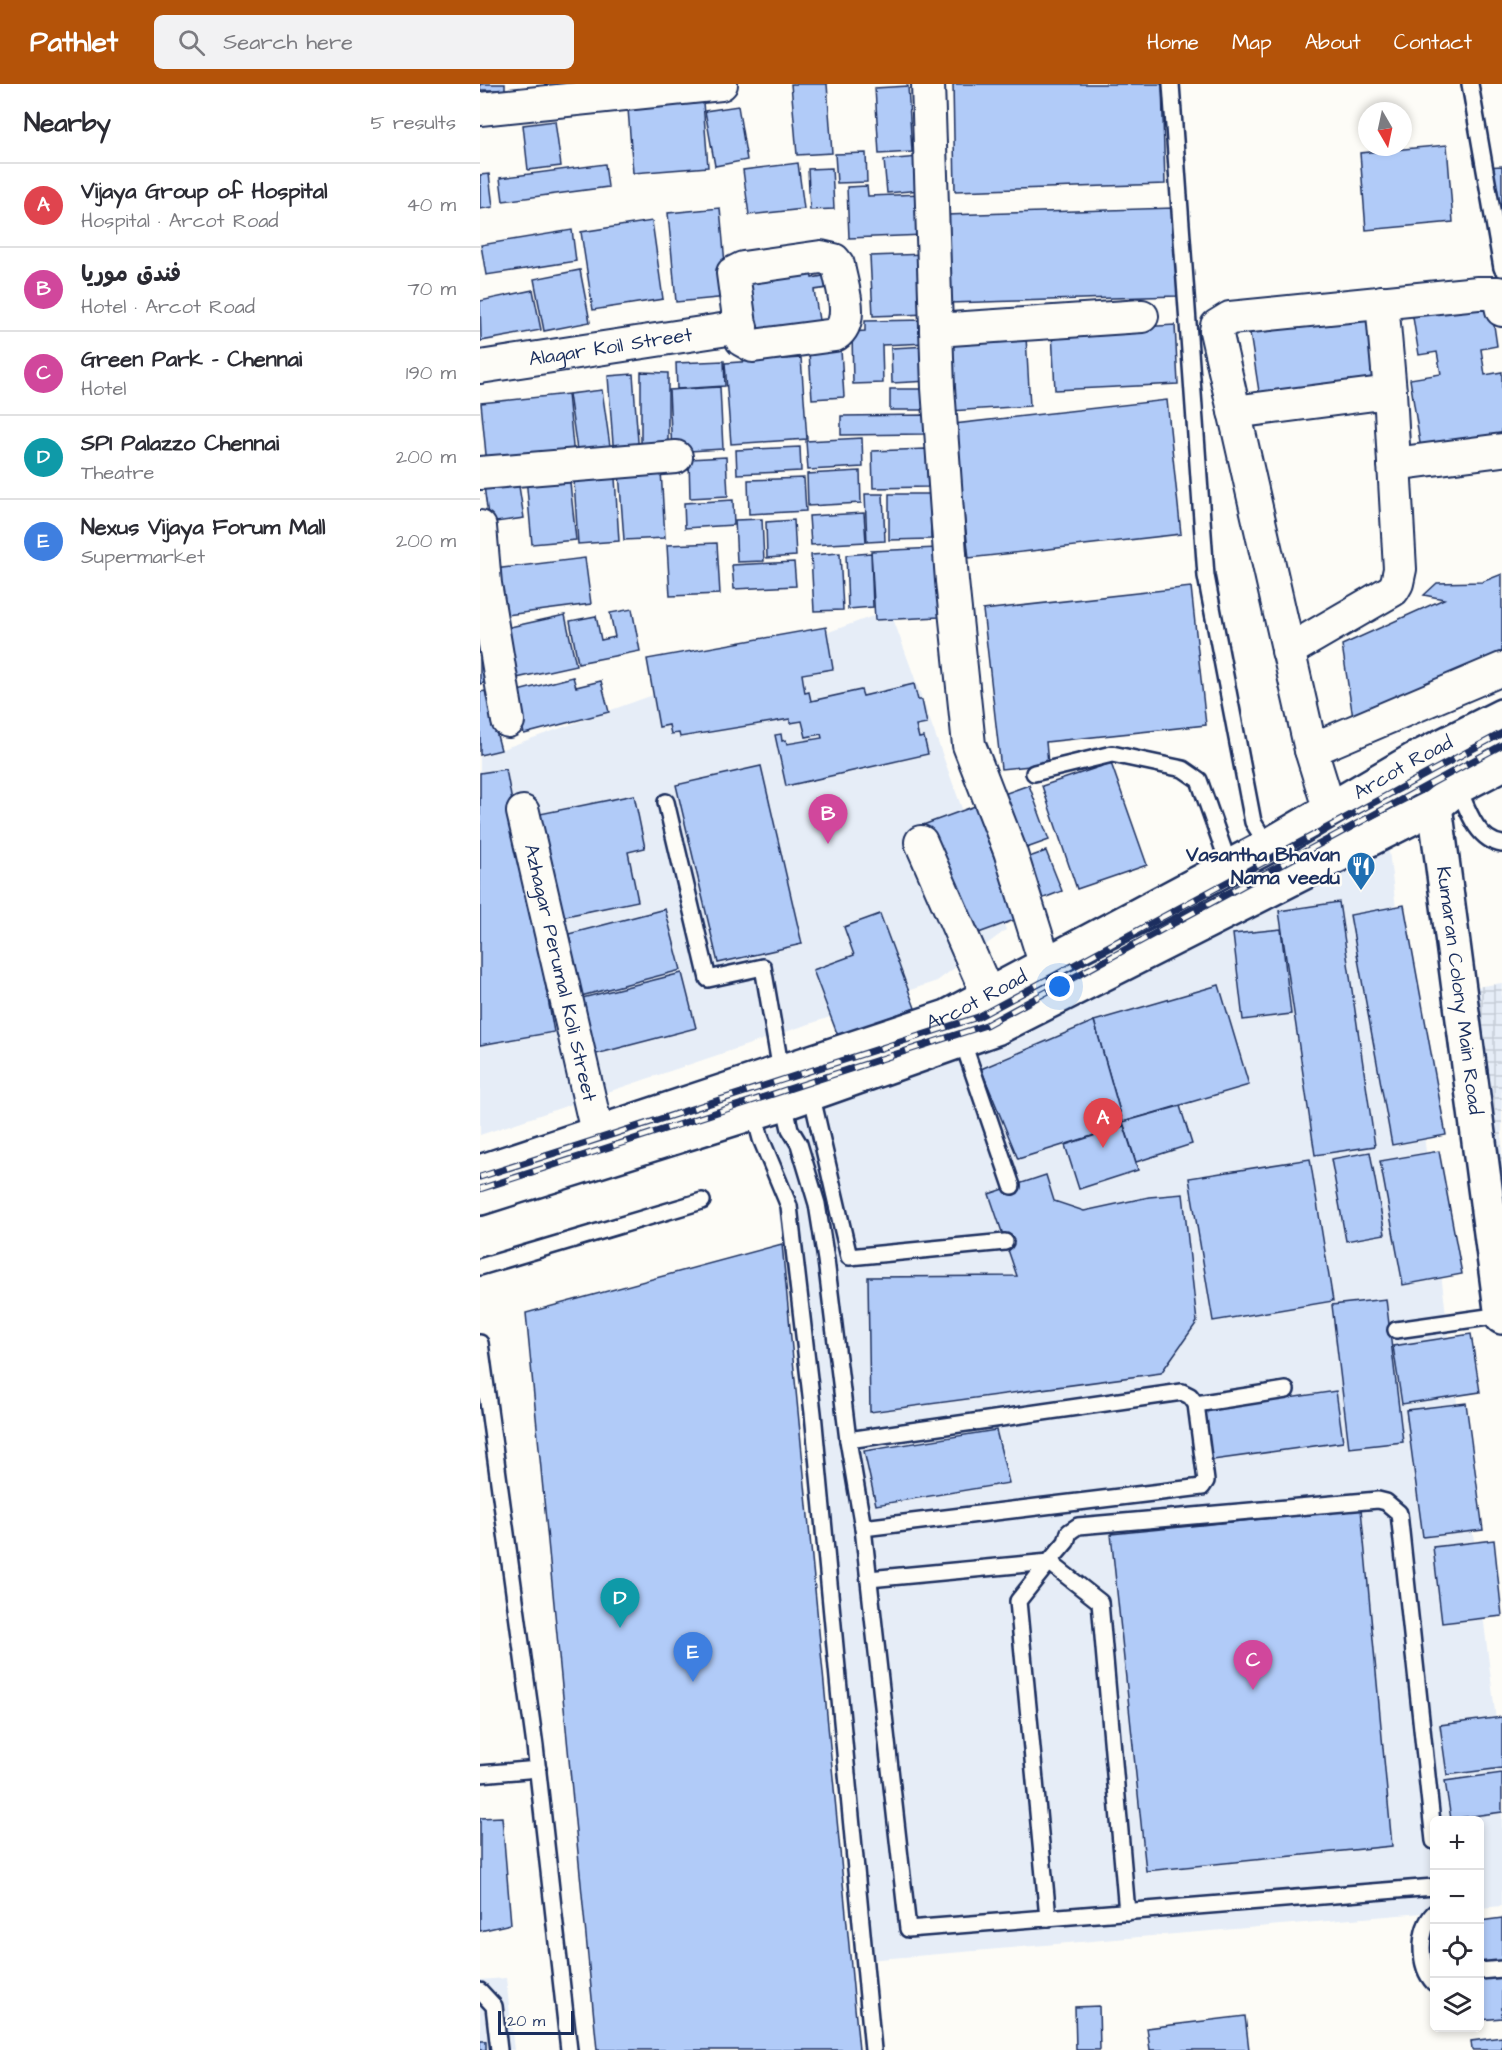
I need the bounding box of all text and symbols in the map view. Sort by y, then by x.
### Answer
search box [154,15,574,69]
text: Pathlet [30,23,118,62]
icon: search [175,26,208,59]
text: Search here [223,27,353,58]
text: Home [1147,28,1199,57]
text: Map [1232,28,1272,57]
text: About [1305,28,1361,57]
text: Contact [1394,28,1472,57]
north arrow [1358,102,1412,156]
text: Nearby [24,105,111,141]
text: 5 results [371,109,456,137]
text: Vijaya Group of Hospital [81,176,327,207]
text: A [37,191,50,219]
text: 40 m [406,191,456,219]
text: Hospital · Arcot Road [81,207,279,235]
text: فندق موريا [81,259,181,290]
text: B [36,275,51,303]
text: 70 m [408,275,456,303]
text: Hotel · Arcot Road [81,293,255,321]
street label: Alagar Koil Street [527,321,694,373]
text: Green Park - Chennai [81,344,302,375]
text: C [36,359,51,387]
text: 190 m [406,359,456,387]
text: Hotel [81,375,126,403]
text: SPI Palazzo Chennai [81,428,279,459]
text: D [37,443,50,471]
text: 200 m [396,443,456,471]
text: Theatre [81,459,154,487]
text: Nexus Vijaya Forum Mall [81,512,326,543]
text: E [38,527,49,555]
text: 200 m [396,527,456,555]
text: Supermarket [81,543,205,571]
street label: Arcot Road [1348,729,1458,807]
pin: B [808,794,848,844]
street label: Azhagar Perumal Koli Street [517,841,603,1104]
place label: Vasantha Bhavan Nama veedu [1185,841,1340,892]
restaurant icon: Vasantha Bhavan Nama veedu [1345,850,1377,892]
street label: Kumaran Colony Main Road [1429,865,1489,1116]
street label: Arcot Road [923,963,1032,1037]
your location [1045,972,1074,1001]
pin: A [1084,1098,1122,1148]
pin: D [600,1578,640,1628]
pin: E [674,1632,712,1682]
pin: C [1234,1640,1272,1690]
map controls [1430,1816,1484,2032]
button: + [1430,1816,1484,1870]
button: − [1430,1870,1484,1924]
button: locate [1430,1924,1484,1978]
button: layers [1430,1978,1484,2032]
scale bar [498,2008,574,2036]
text: 20 m [507,2010,545,2032]

